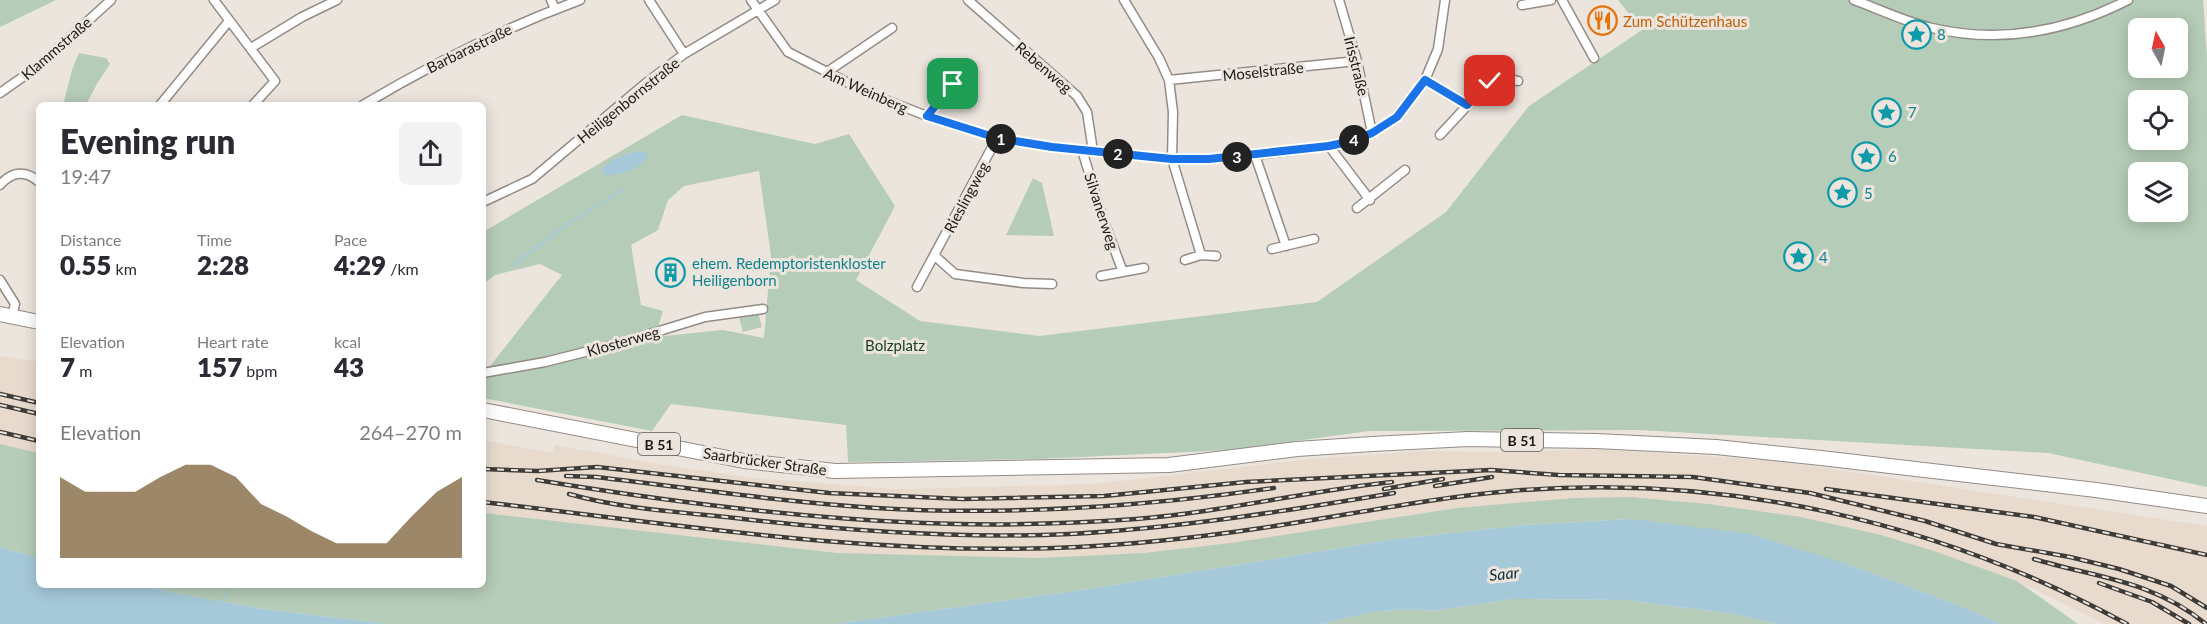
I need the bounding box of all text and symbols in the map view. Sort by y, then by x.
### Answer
restaurant icon: Zum Schützenhaus [1586,5,1618,37]
place label: Zum Schützenhaus [1623,12,1747,30]
street label: Klammstraße [17,13,95,83]
place icon: 8 [1900,18,1932,50]
north arrow [2128,18,2188,78]
map controls [2128,18,2188,222]
street label: Barbarastraße [424,20,515,76]
place label: 8 [1937,25,1946,43]
street label: Irisstraße [1341,34,1373,98]
street label: Rebenweg [1012,38,1076,97]
street label: Heiligenbornstraße [573,53,683,147]
pin [1464,55,1515,106]
pin [927,58,978,109]
street label: Moselstraße [1222,58,1305,84]
street label: Am Weinberg [821,63,911,117]
icon: check [1473,64,1506,97]
icon: arrive [936,67,969,100]
button: locate [2128,90,2188,150]
place icon: 7 [1871,96,1903,128]
place label: 7 [1908,103,1917,121]
text: Evening run [60,121,235,161]
button: share [399,122,462,185]
pin: 1 [986,124,1016,154]
pin: 4 [1339,125,1369,155]
text: 1 [996,129,1006,148]
text: 4 [1349,130,1359,149]
pin: 2 [1103,139,1133,169]
place icon: 6 [1851,140,1883,172]
pin: 3 [1222,142,1252,172]
text: 2 [1113,144,1123,163]
text: 3 [1232,147,1242,166]
place label: 6 [1888,147,1897,165]
street label: Rieslingweg [940,158,992,236]
button: layers [2128,162,2188,222]
text: 19:47 [60,164,111,188]
street label: Silvanerweg [1081,170,1123,252]
place icon: 5 [1827,177,1859,209]
place label: 5 [1864,184,1873,202]
text: Distance [60,230,121,249]
text: Time [197,230,232,249]
text: Pace [334,230,367,249]
place icon: 4 [1782,241,1814,273]
place label: 4 [1819,248,1828,266]
text: 0.55 [60,249,111,281]
text: 2:28 [197,249,249,281]
text: 4:29 [334,249,386,281]
place label: ehem. Redemptoristenkloster Heiligenborn [692,254,886,289]
building icon: ehem. Redemptoristenkloster Heiligenborn [655,256,687,288]
text: km [111,259,137,278]
text: /km [386,259,419,278]
street label: Klosterweg [585,322,662,360]
text: Elevation [60,332,125,351]
text: Heart rate [197,332,269,351]
text: kcal [334,332,361,351]
park label: Bolzplatz [865,336,925,354]
text: 7 [60,351,75,383]
text: 157 [197,351,242,383]
text: 43 [334,351,364,383]
text: m [75,361,92,380]
text: bpm [242,361,277,380]
text: Elevation [60,420,141,444]
text: 264–270 m [359,420,462,444]
road number: B 51 [1501,429,1543,451]
road number: B 51 [638,433,680,455]
street label: Saarbrücker Straße [702,443,828,479]
water label: Saar [1488,562,1520,584]

